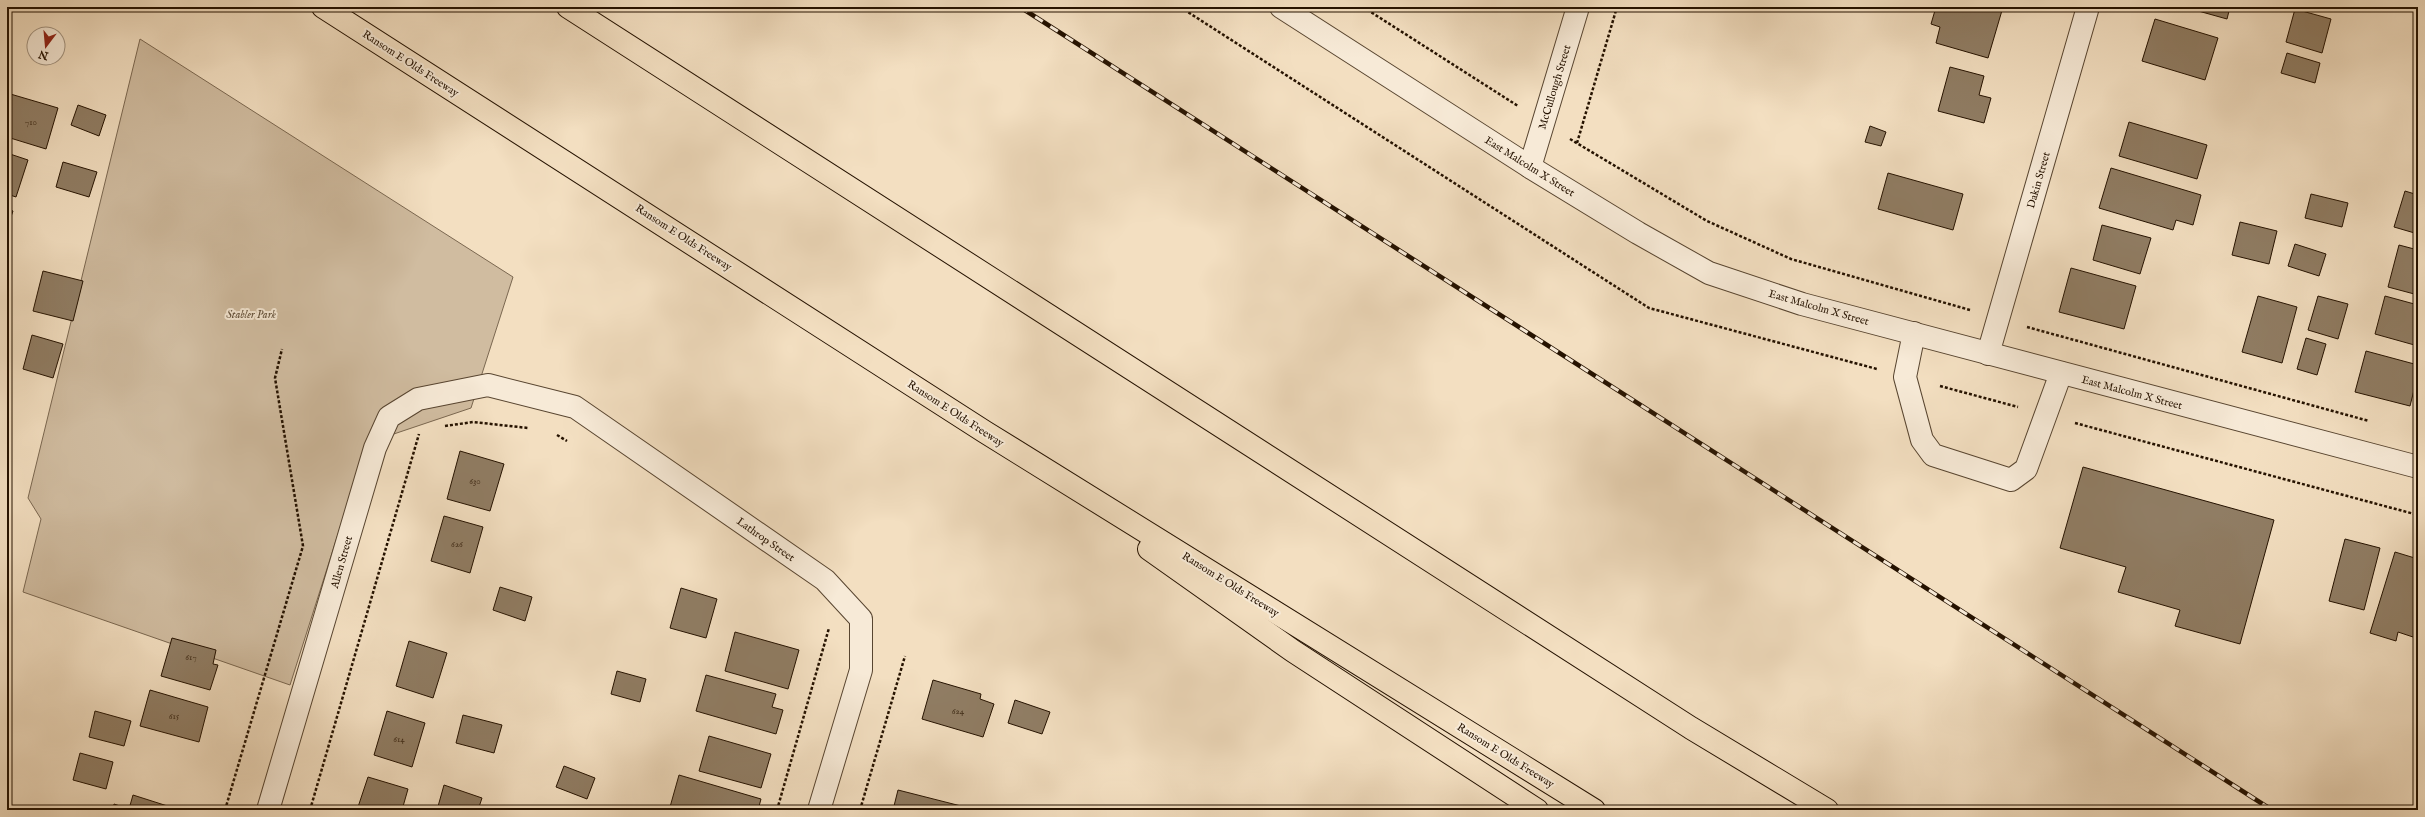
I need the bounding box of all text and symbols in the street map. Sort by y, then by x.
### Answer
north arrow [26,26,66,66]
street label: Ransom E Olds Freeway [360,27,462,101]
street label: McCullough Street [1535,43,1575,131]
text: N [37,46,51,63]
house number: 710 [25,117,37,128]
street label: East Malcolm X Street [1482,133,1577,200]
street label: Dakin Street [2024,150,2054,210]
street label: Ransom E Olds Freeway [633,201,735,275]
street label: East Malcolm X Street [1767,287,1871,329]
park label: Stabler Park [226,308,276,322]
street label: East Malcolm X Street [2080,373,2184,413]
street label: Ransom E Olds Freeway [905,377,1007,451]
house number: 630 [469,476,481,487]
street label: Lathrop Street [734,515,797,565]
street label: Allen Street [328,534,356,591]
house number: 626 [451,539,463,550]
street label: Ransom E Olds Freeway [1179,549,1282,621]
house number: 617 [185,652,197,663]
house number: 624 [952,706,965,717]
house number: 615 [169,711,180,722]
street label: Ransom E Olds Freeway [1454,720,1557,792]
house number: 614 [393,734,405,745]

